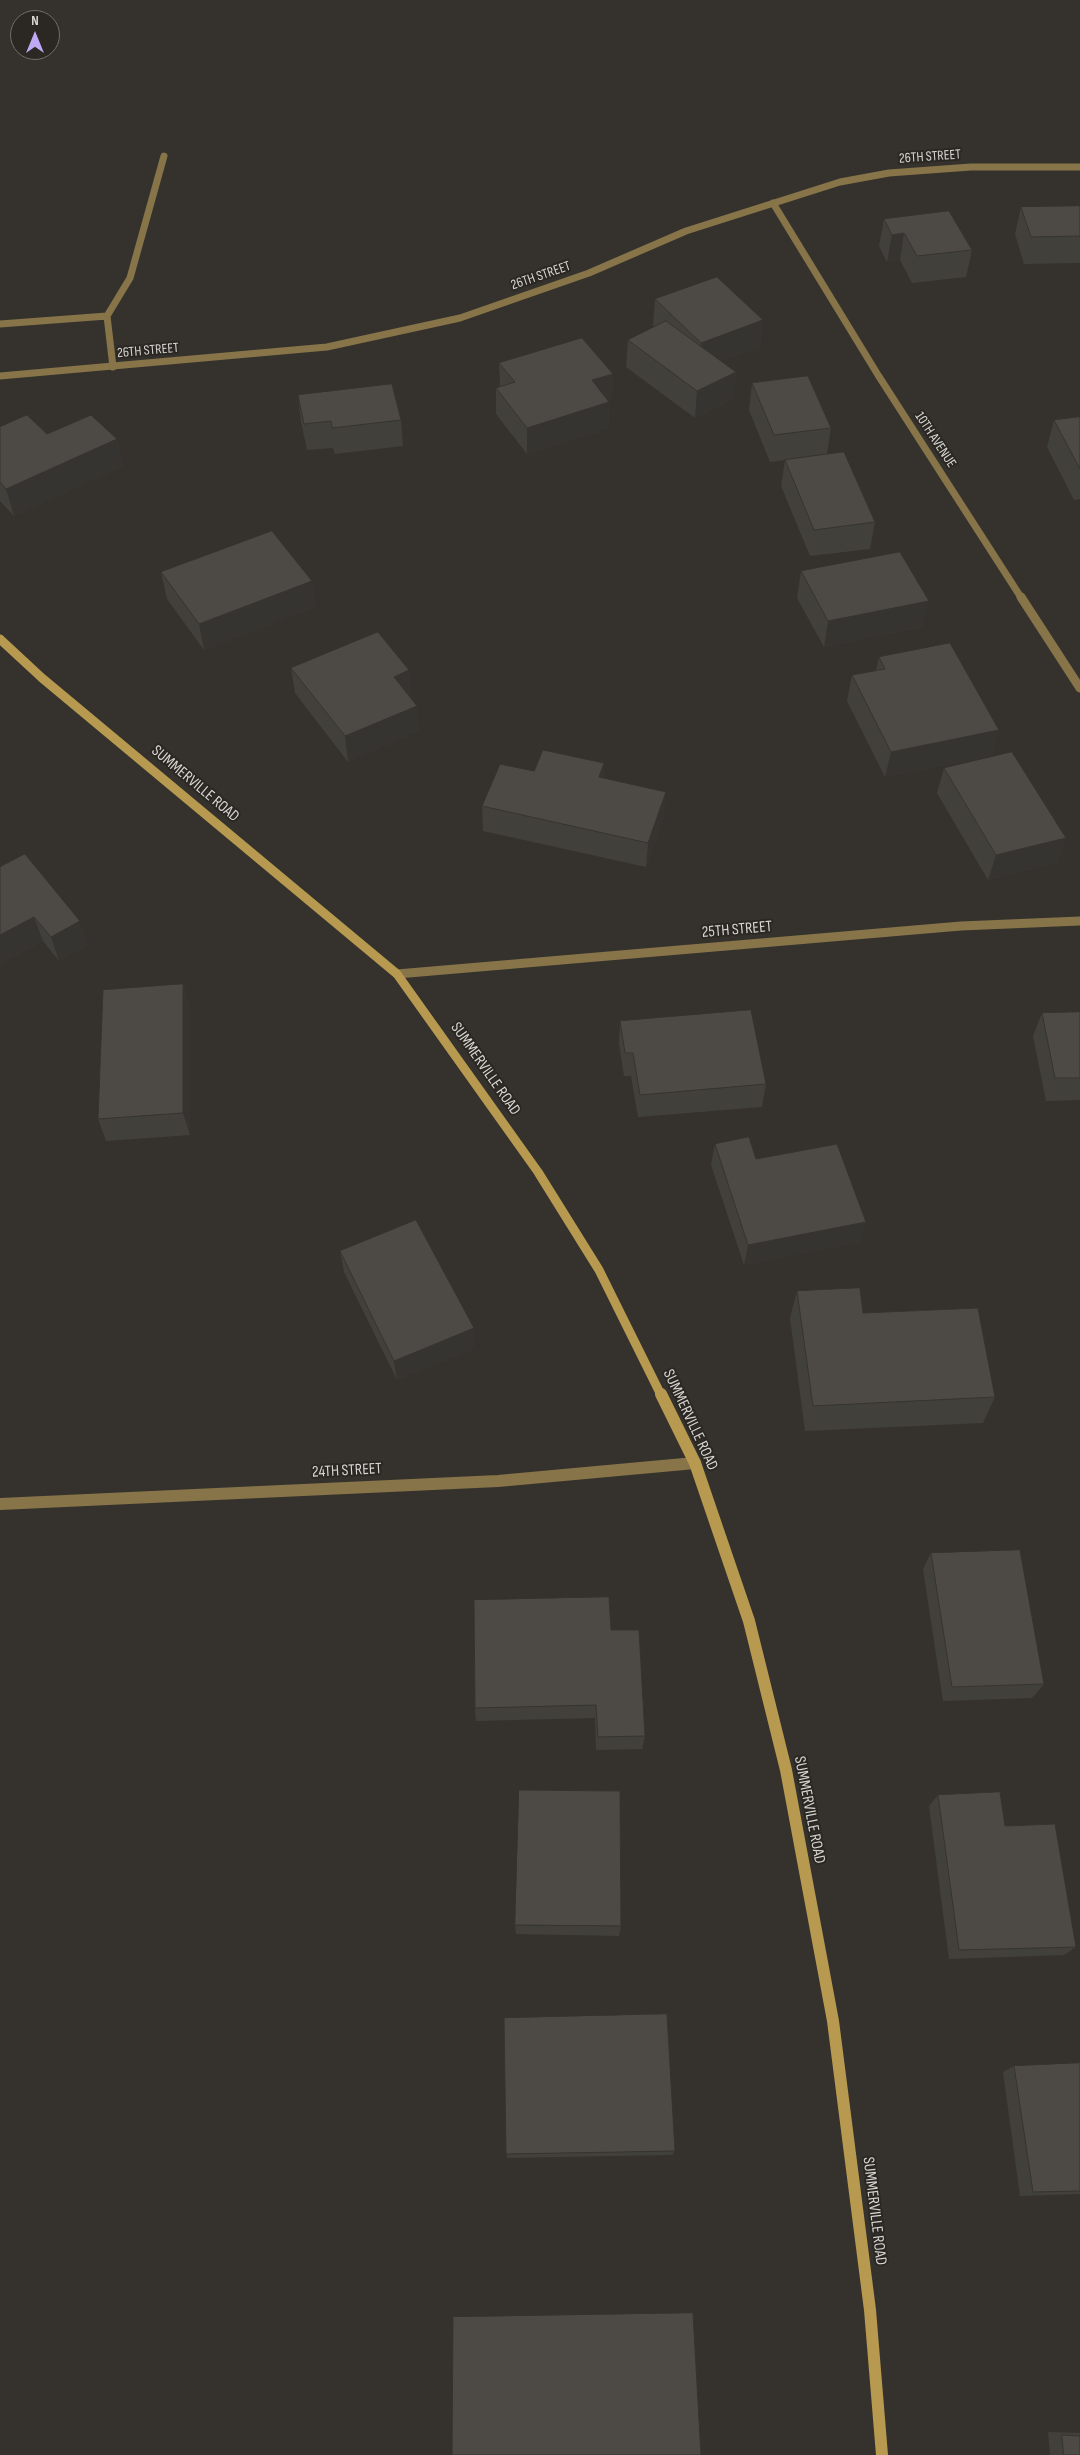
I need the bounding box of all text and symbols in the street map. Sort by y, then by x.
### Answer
north arrow [10,10,60,60]
text: N [31,12,39,29]
street label: 26TH STREET [898,146,962,168]
street label: 26TH STREET [509,258,573,294]
street label: 26TH STREET [116,340,180,362]
street label: 10TH AVENUE [911,409,959,471]
street label: SUMMERVILLE ROAD [147,742,243,826]
street label: 25TH STREET [701,917,773,943]
street label: SUMMERVILLE ROAD [446,1019,524,1119]
street label: SUMMERVILLE ROAD [658,1367,722,1473]
street label: 24TH STREET [312,1460,382,1482]
street label: SUMMERVILLE ROAD [789,1755,829,1865]
street label: SUMMERVILLE ROAD [858,2156,890,2266]

